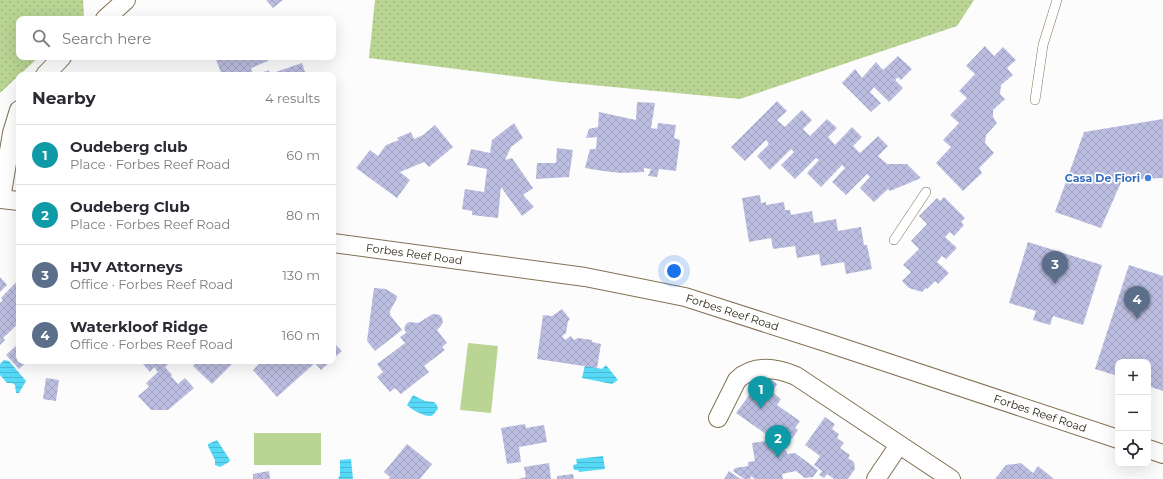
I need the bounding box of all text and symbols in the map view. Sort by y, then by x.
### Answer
search box [16,16,336,60]
icon: search [30,27,52,49]
text: Search here [62,29,151,48]
text: Nearby [32,88,96,108]
text: 4 results [265,90,320,106]
text: Oudeberg club [70,137,188,156]
text: 1 [42,147,48,163]
text: 60 m [286,147,320,163]
text: Place · Forbes Reef Road [70,156,230,172]
place label: Casa De Fiori [1065,171,1140,185]
marker: Casa De Fiori [1143,173,1153,183]
text: Oudeberg Club [70,197,190,216]
text: 2 [41,207,49,223]
text: 80 m [286,207,320,223]
text: Place · Forbes Reef Road [70,216,230,232]
street label: Forbes Reef Road [365,241,463,267]
pin: 3 [1042,251,1068,284]
text: HJV Attorneys [70,257,183,276]
your location [664,261,684,281]
text: 3 [41,267,49,283]
text: 130 m [282,267,320,283]
text: Office · Forbes Reef Road [70,276,233,292]
pin: 4 [1124,286,1150,319]
street label: Forbes Reef Road [684,291,781,334]
text: Waterkloof Ridge [70,317,208,336]
text: 4 [41,327,49,343]
text: 160 m [282,327,320,343]
text: Office · Forbes Reef Road [70,336,233,352]
map controls [1115,359,1151,467]
button: + [1115,359,1151,395]
pin: 1 [748,376,774,409]
street label: Forbes Reef Road [992,391,1088,435]
button: − [1115,395,1151,431]
pin: 2 [765,425,791,458]
button: locate [1115,431,1151,467]

